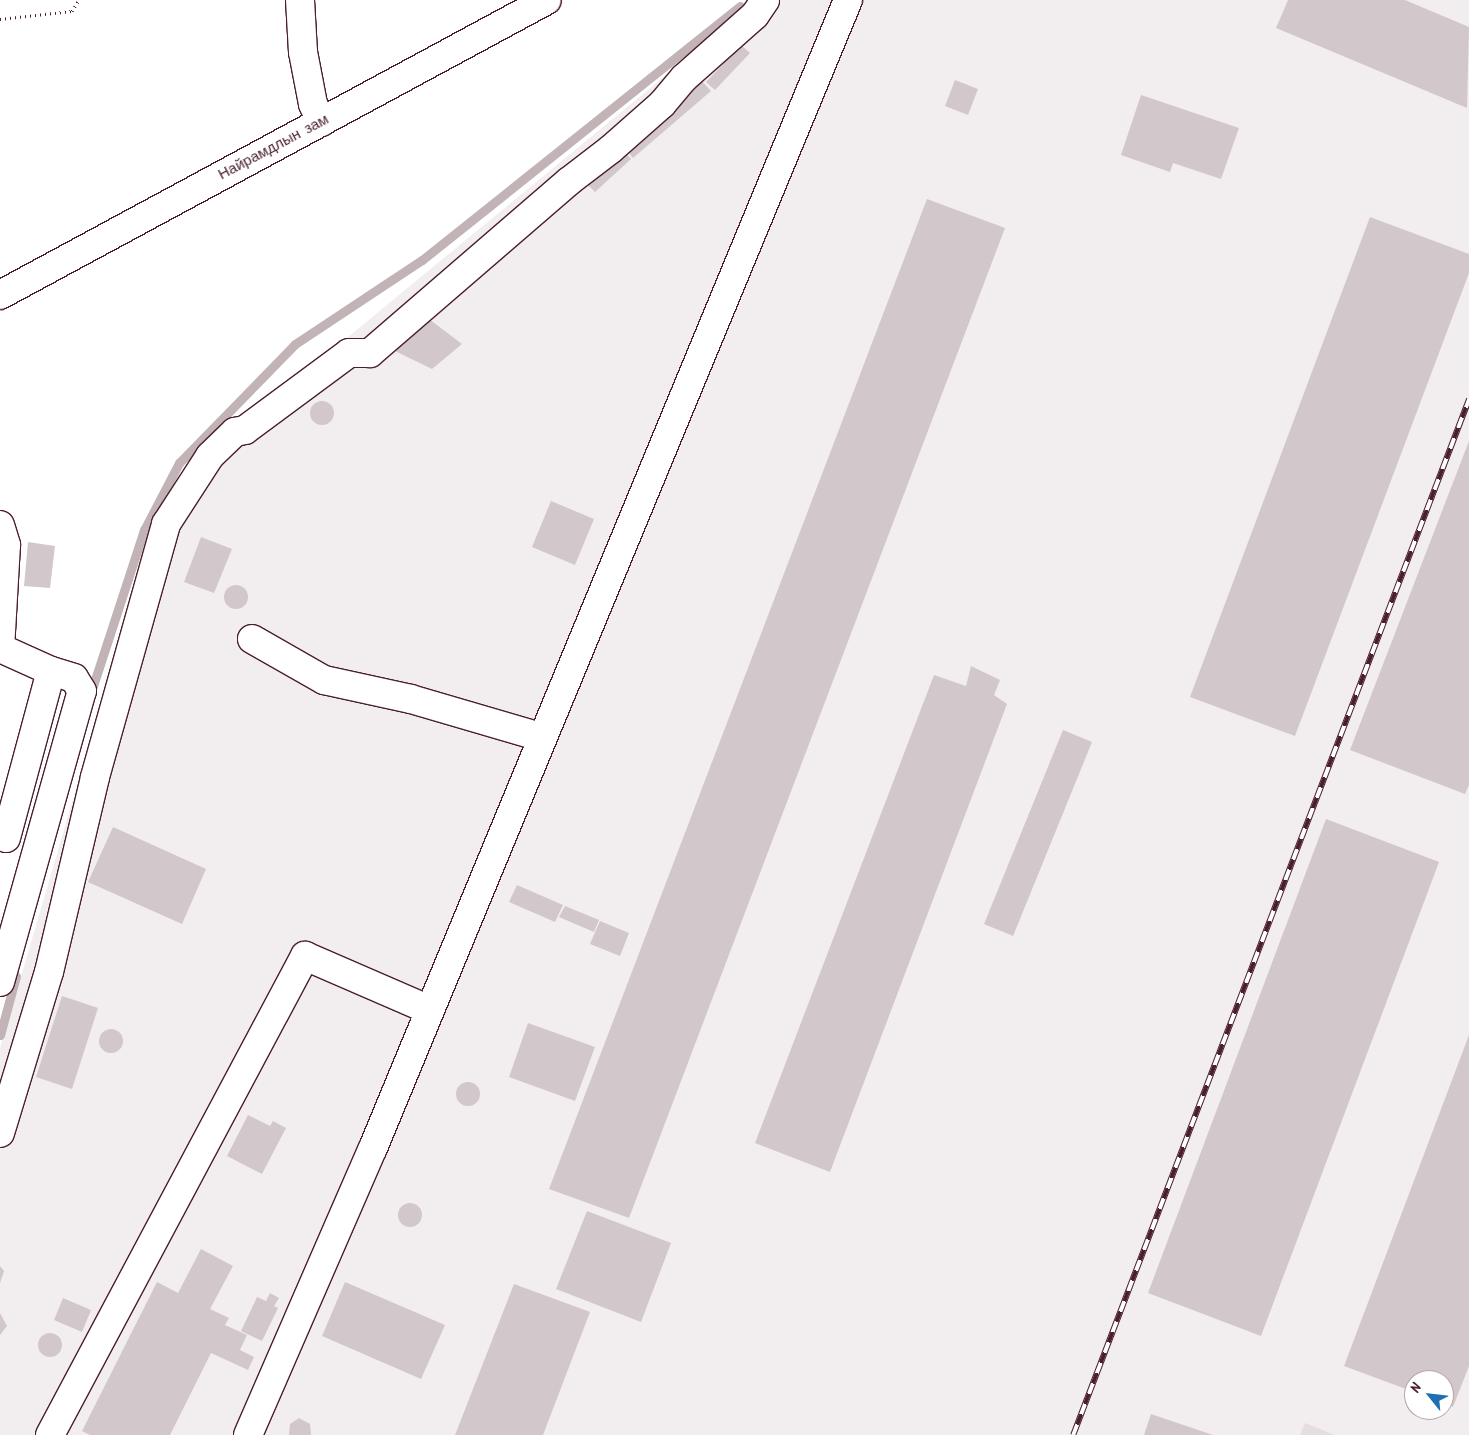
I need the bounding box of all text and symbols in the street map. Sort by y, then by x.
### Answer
street label: Найрамдлын зам [216,111,332,185]
north arrow [1404,1370,1454,1420]
text: N [1405,1379,1429,1397]

